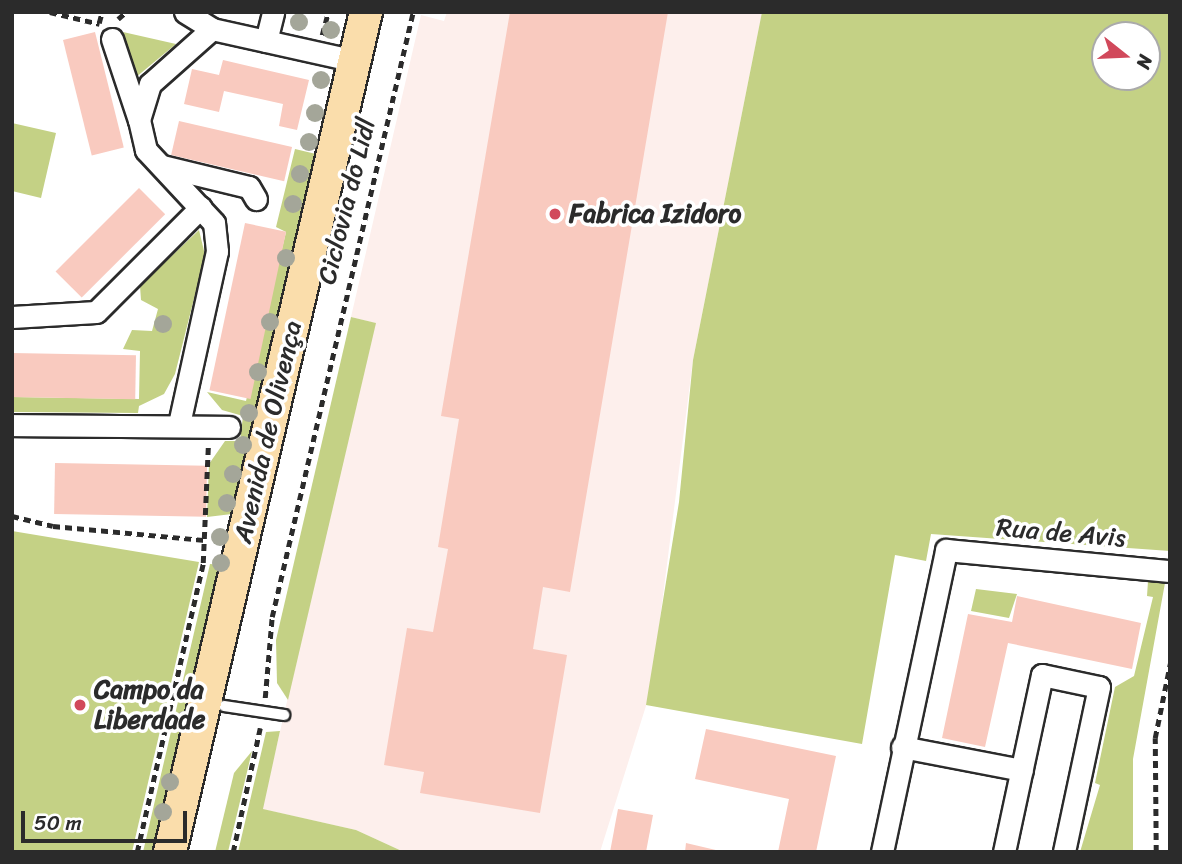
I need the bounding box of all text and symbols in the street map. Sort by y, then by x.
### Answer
north arrow [1091,21,1161,91]
text: N [1127,51,1162,73]
street label: Ciclovia do Lidl [311,115,383,287]
place label: Fabrica Izidoro [569,198,741,230]
marker: Fabrica Izidoro [547,206,563,222]
street label: Avenida de Olivença [227,317,309,547]
street label: Rua de Avis [994,512,1128,554]
place label: Campo da Liberdade [94,674,205,736]
marker: Campo da Liberdade [72,697,88,713]
scale bar [24,798,191,842]
text: 50 m [34,804,82,842]

